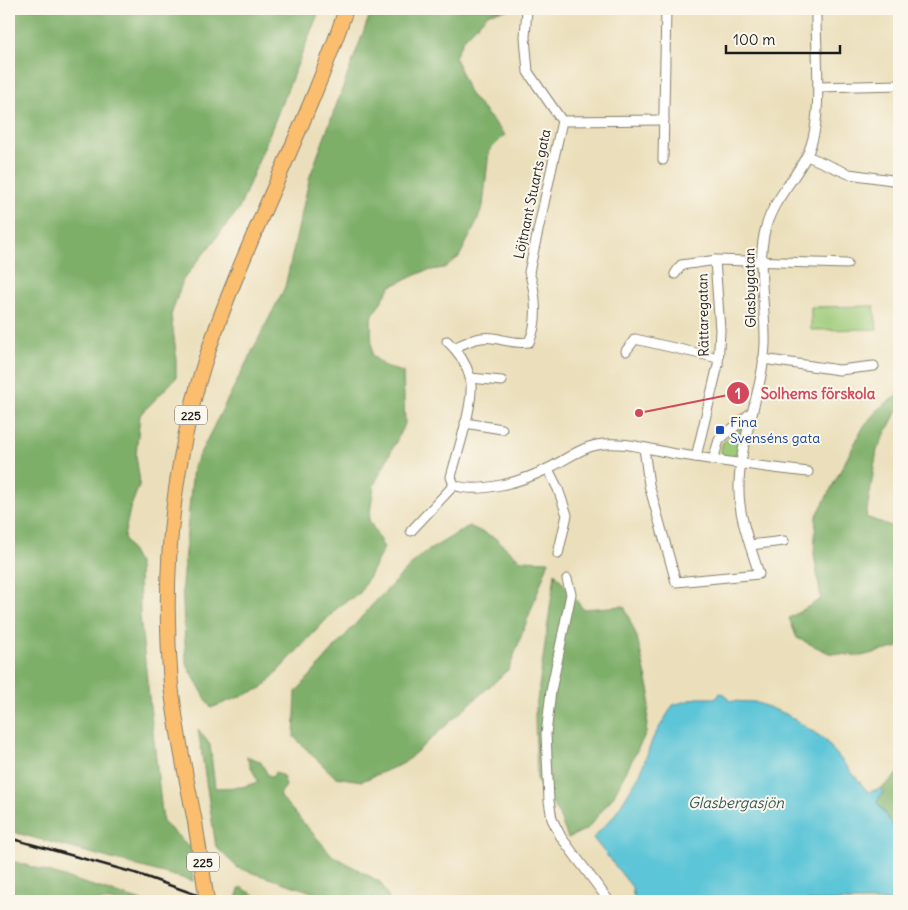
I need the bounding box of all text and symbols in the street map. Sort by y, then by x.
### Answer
scale bar [726,22,839,54]
text: 100 m [733,30,775,49]
street label: Löjtnant Stuarts gata [509,127,555,261]
street label: Glasbygatan [740,248,760,328]
street label: Rättaregatan [693,273,713,357]
callout: Solhems förskola [726,378,885,408]
text: 1 [735,384,741,403]
text: Solhems förskola [761,384,876,403]
road number: 225 [175,406,207,424]
place label: Fina Svenséns gata [730,413,820,447]
marker: Fina Svenséns gata [714,424,726,436]
water label: Glasbergasjön [688,793,784,812]
road number: 225 [187,852,219,872]

